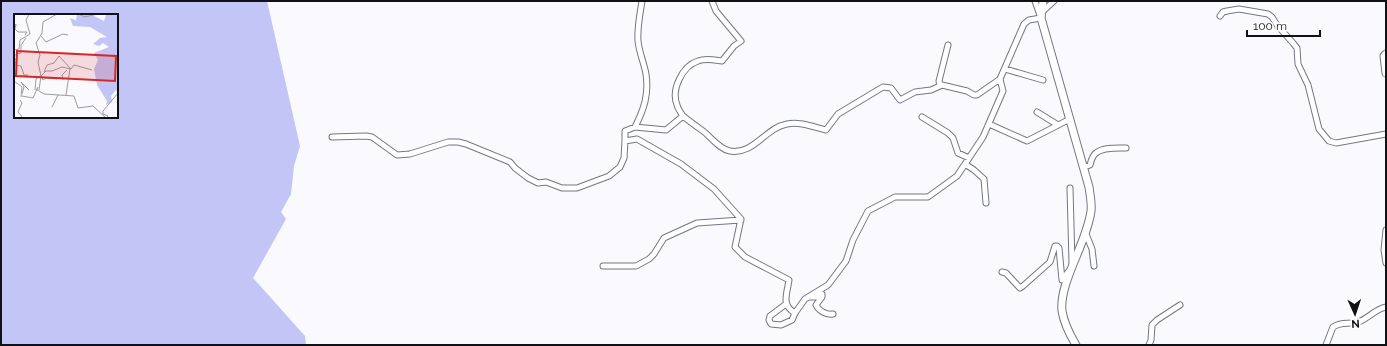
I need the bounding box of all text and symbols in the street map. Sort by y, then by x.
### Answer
scale bar [1247,12,1320,38]
inset map [14,14,118,118]
text: 100 m [1253,19,1287,33]
north arrow [1335,294,1375,334]
text: N [1351,317,1360,330]

